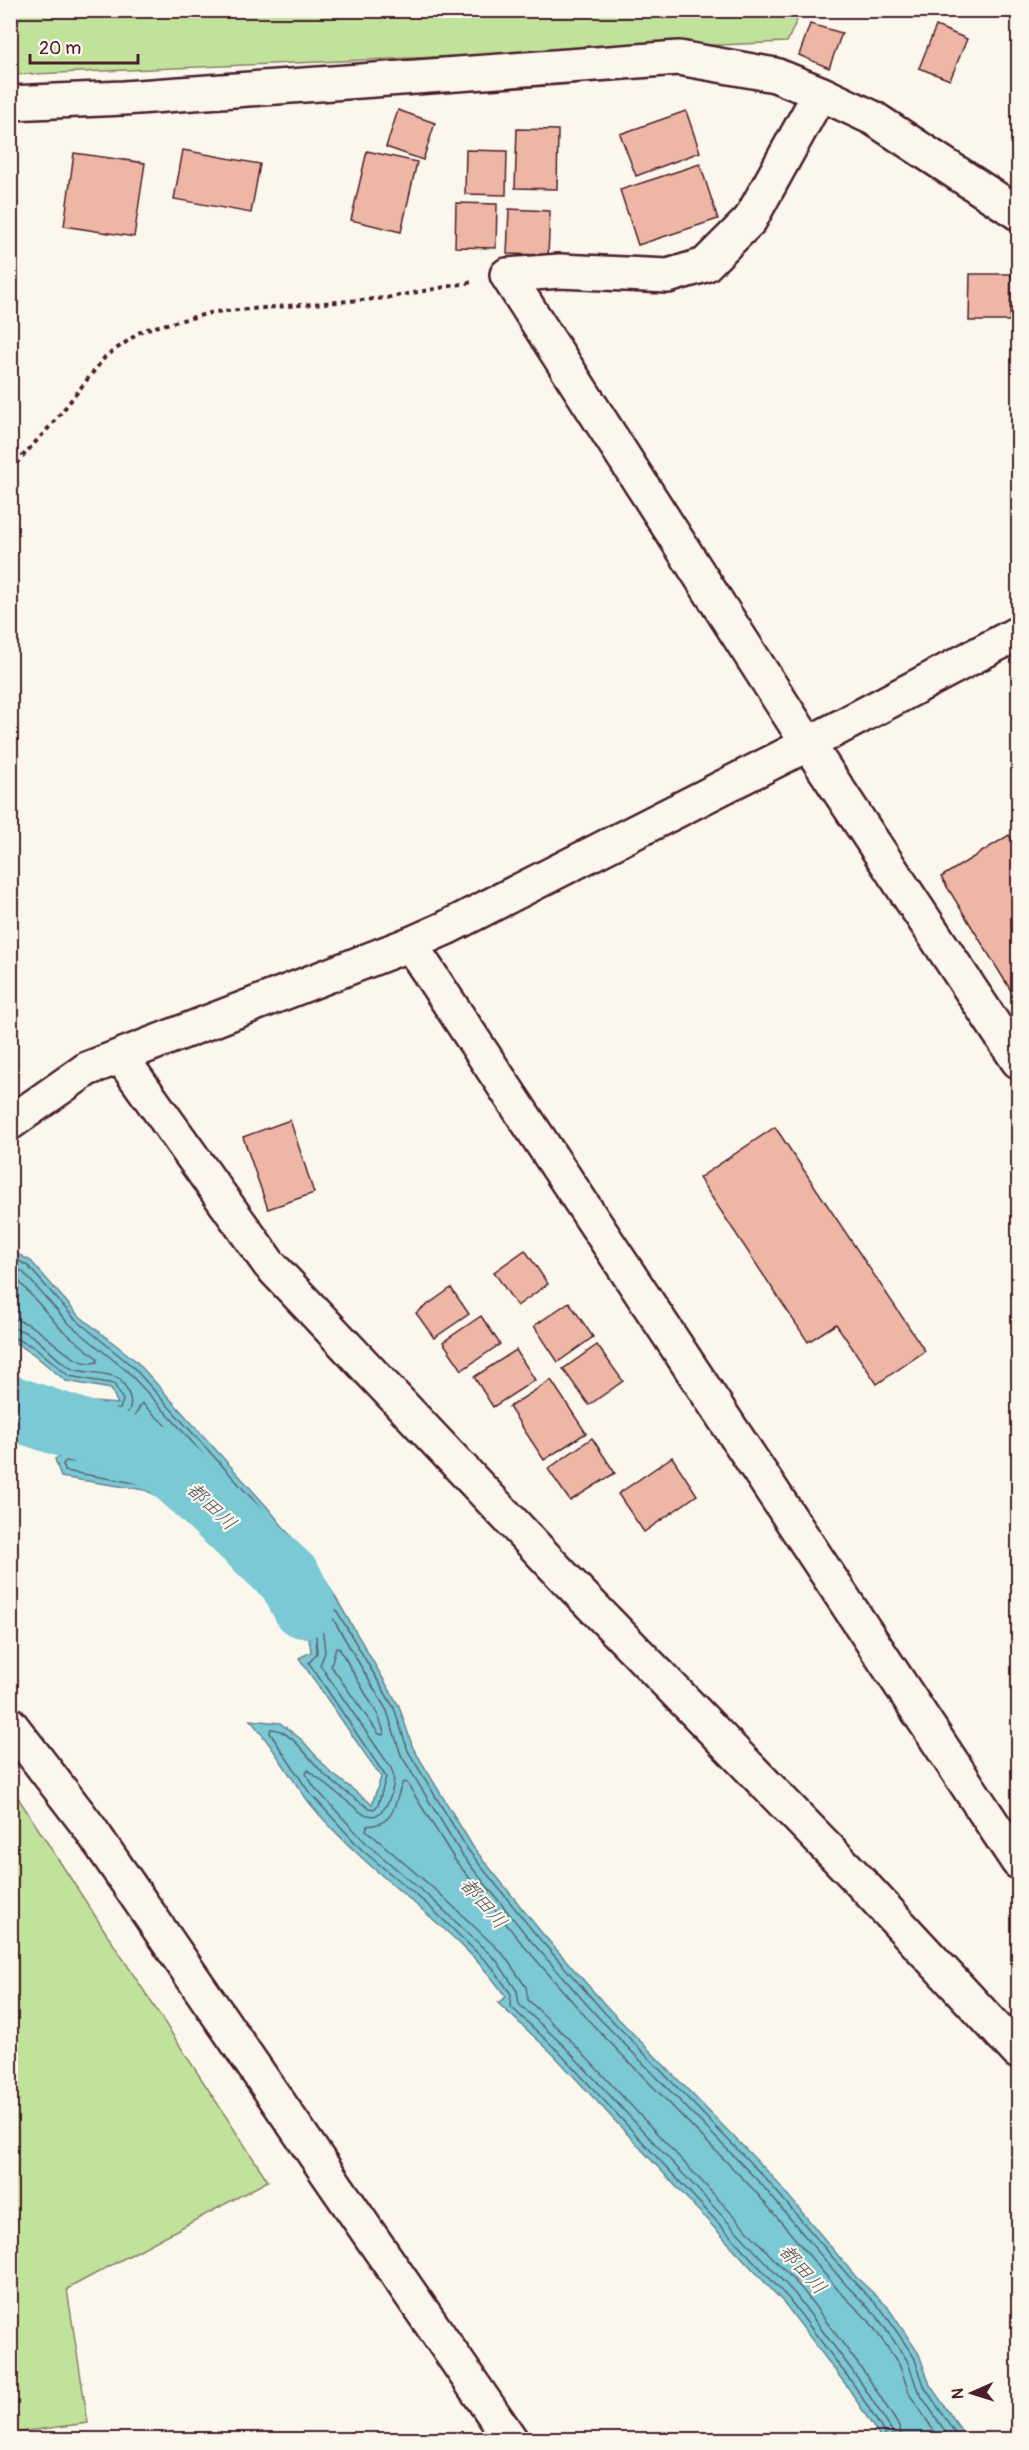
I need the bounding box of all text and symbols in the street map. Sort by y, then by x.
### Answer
scale bar [30,27,138,65]
text: 20 m [39,37,81,60]
water label: 都田川 [181,1477,242,1536]
water label: 都田川 [455,1872,513,1934]
water label: 都田川 [773,2239,832,2300]
north arrow [942,2363,1002,2423]
text: N [948,2388,968,2400]

